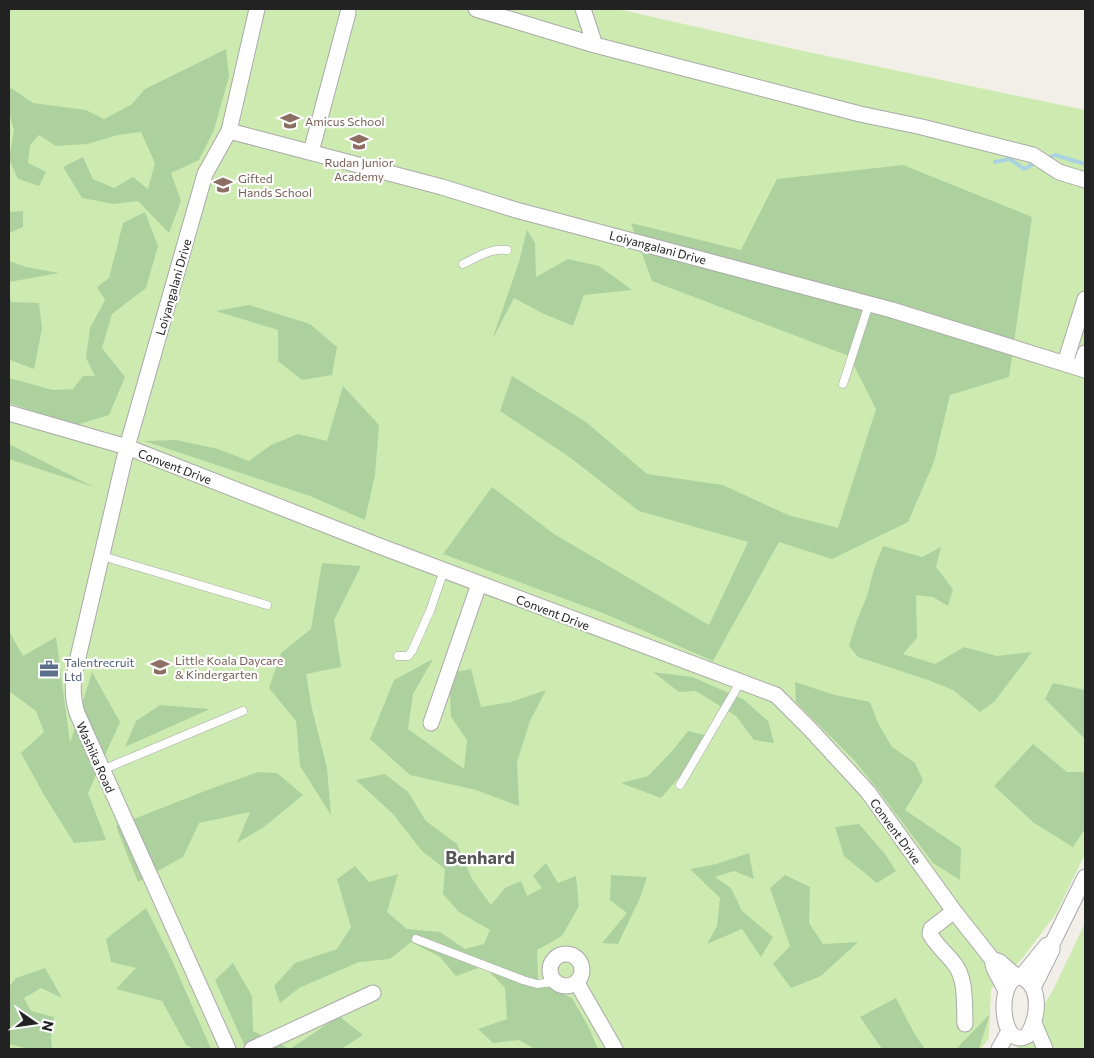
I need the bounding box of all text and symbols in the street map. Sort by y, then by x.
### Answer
school or university icon: Amicus School [279,110,301,132]
place label: Amicus School [305,114,384,128]
school or university icon: Rudan Junior Academy [348,131,370,153]
place label: Rudan Junior Academy [324,155,394,183]
place label: Gifted Hands School [238,171,312,199]
school or university icon: Gifted Hands School [212,174,234,196]
street label: Loiyangalani Drive [608,227,708,267]
street label: Loiyangalani Drive [153,237,193,337]
street label: Convent Drive [136,446,214,486]
street label: Convent Drive [514,592,592,632]
place label: Little Koala Daycare & Kindergarten [175,653,283,681]
place label: Talentrecruit Ltd [64,655,135,683]
school or university icon: Little Koala Daycare & Kindergarten [149,656,171,678]
office icon: Talentrecruit Ltd [38,658,60,680]
street label: Washika Road [74,719,118,795]
street label: Convent Drive [868,796,924,866]
district label: Benhard [445,846,515,868]
north arrow [10,998,60,1048]
text: N [39,1019,58,1033]

